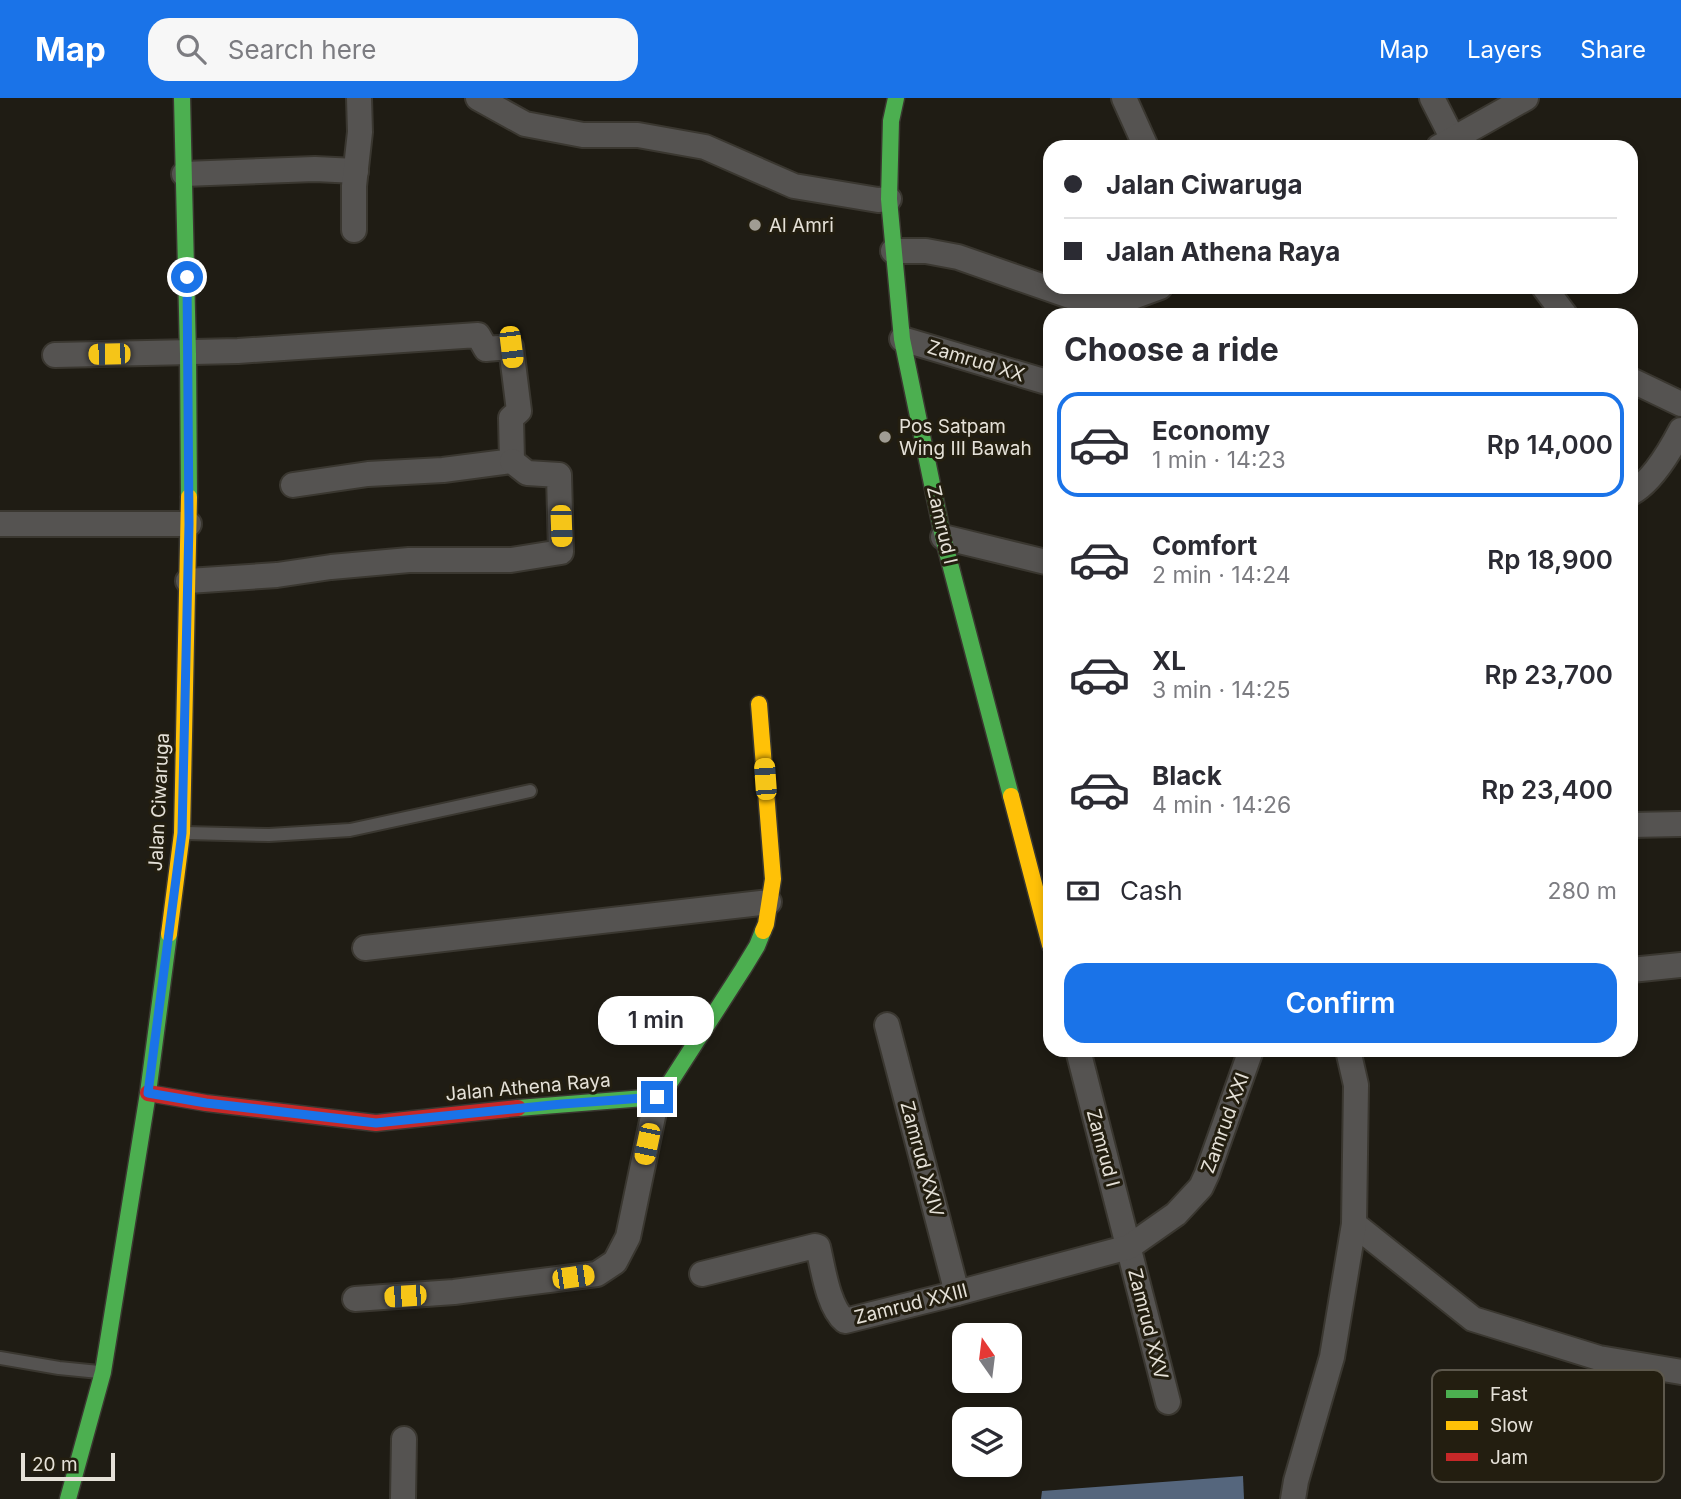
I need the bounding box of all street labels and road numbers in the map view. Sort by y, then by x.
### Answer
street label: Zamrud XX [925,335,1027,387]
street label: Zamrud I [922,484,962,566]
street label: Jalan Ciwaruga [144,732,174,872]
street label: Jalan Athena Raya [444,1068,612,1106]
street label: Zamrud XXI [1196,1069,1254,1177]
street label: Zamrud XXIV [896,1099,948,1219]
street label: Zamrud I [1082,1107,1124,1189]
street label: Zamrud XXV [1123,1266,1173,1382]
street label: Zamrud XXIII [852,1279,970,1329]

